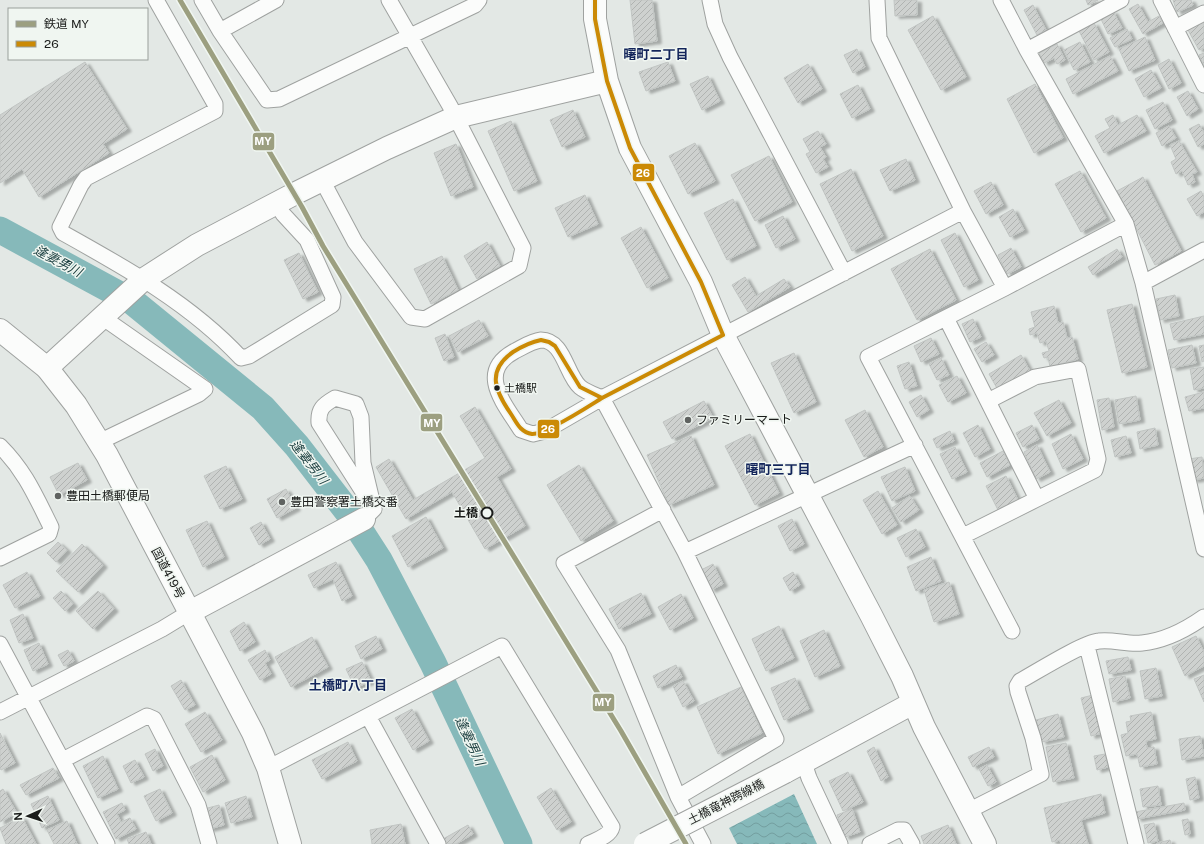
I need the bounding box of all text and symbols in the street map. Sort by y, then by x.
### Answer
legend [8,8,148,60]
text: 鉄道 MY [44,17,90,31]
text: 26 [44,37,59,51]
district label: 曙町二丁目 [623,47,689,62]
line badge: MY [252,132,275,151]
text: MY [254,135,272,147]
line badge: 26 [632,163,655,182]
text: 26 [636,167,650,179]
water label: 逢妻男川 [32,242,86,281]
place label: 土橋駅 [504,382,537,394]
marker: 土橋駅 [492,383,502,393]
line badge: MY [420,413,443,432]
place label: ファミリーマート [696,413,792,427]
marker: ファミリーマート [683,415,693,425]
text: MY [423,417,441,429]
line badge: 26 [537,419,560,439]
text: 26 [541,423,555,435]
water label: 逢妻男川 [287,437,332,489]
district label: 曙町三丁目 [745,462,811,477]
place label: 豊田土橋郵便局 [66,489,150,503]
marker: 豊田土橋郵便局 [53,491,63,501]
place label: 豊田警察署土橋交番 [290,495,398,509]
marker: 豊田警察署土橋交番 [277,497,287,507]
place label: 土橋 [454,506,479,520]
marker: 土橋 [480,506,494,520]
street label: 国道419号 [149,545,187,601]
district label: 土橋町八丁目 [309,678,387,693]
line badge: MY [592,693,615,712]
text: MY [594,696,612,708]
water label: 逢妻男川 [452,714,489,770]
street label: 土橋竜神跨線橋 [685,777,767,827]
north arrow [8,796,48,836]
text: N [12,812,24,821]

